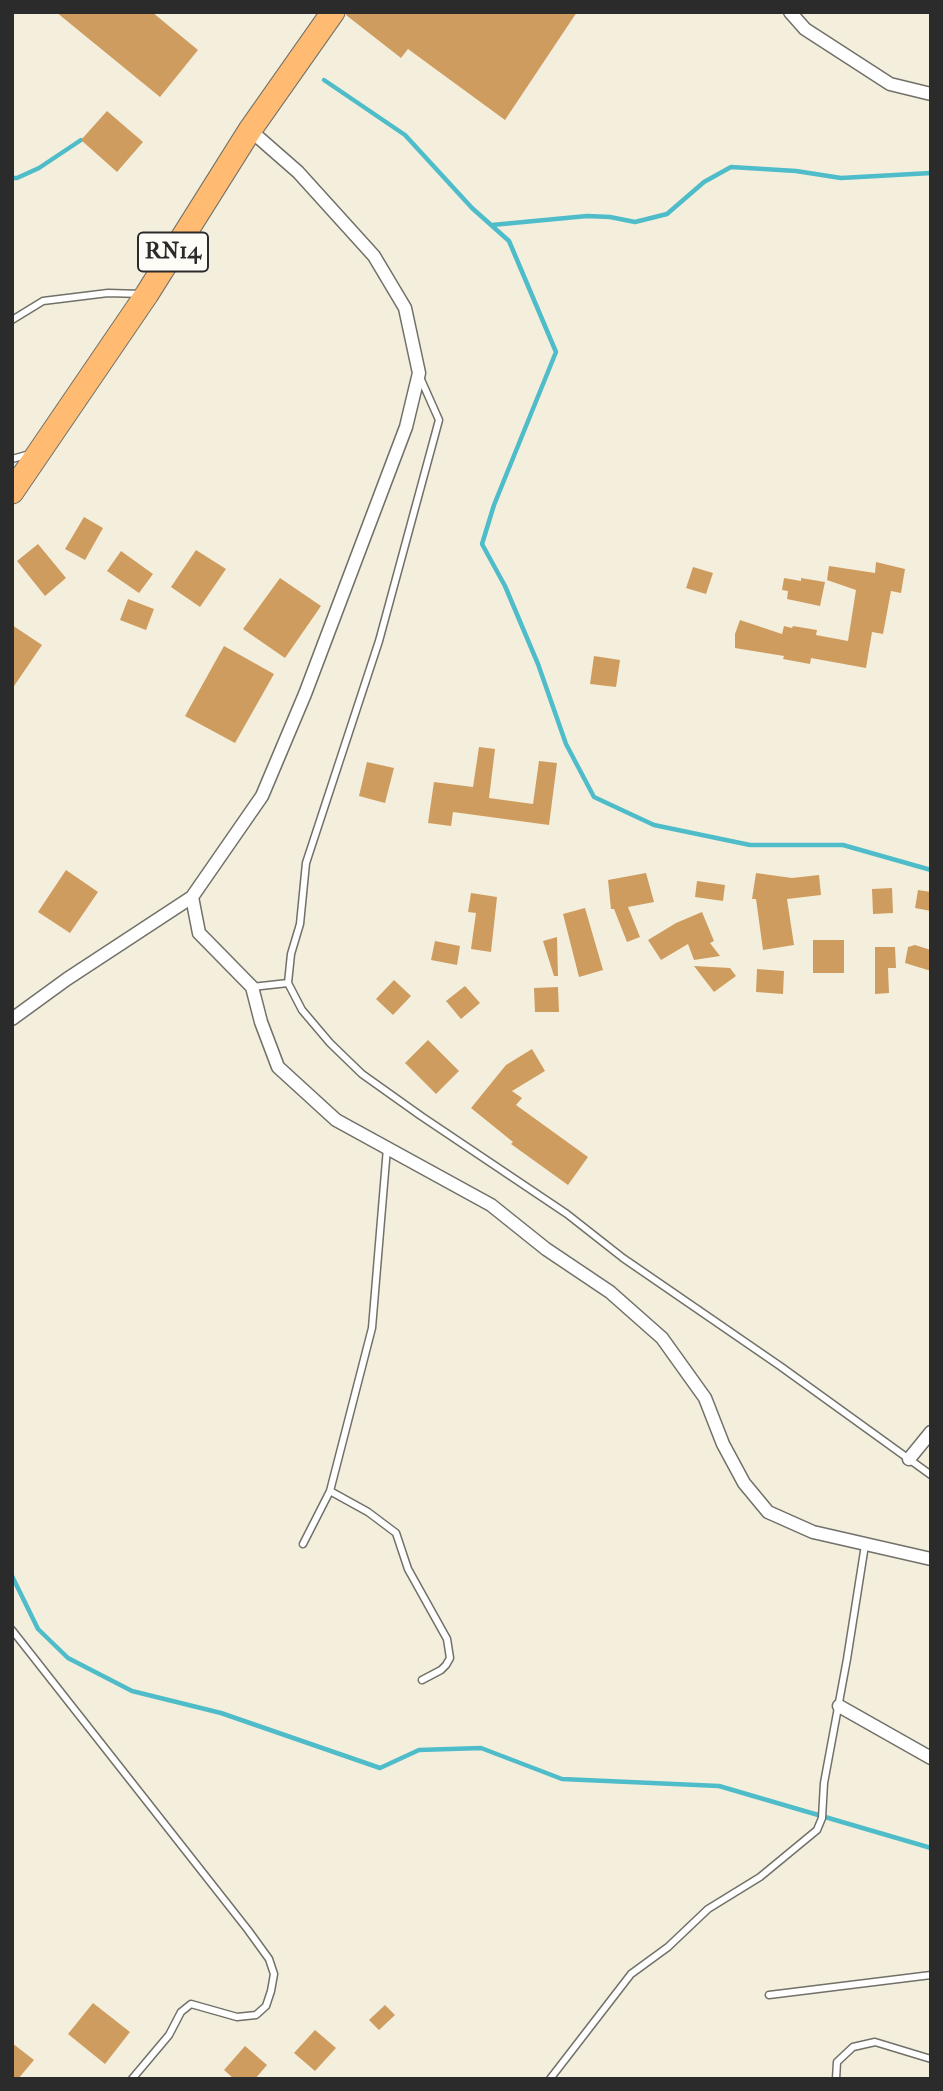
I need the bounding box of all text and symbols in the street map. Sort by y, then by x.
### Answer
road number: RN14 [138,232,208,272]

